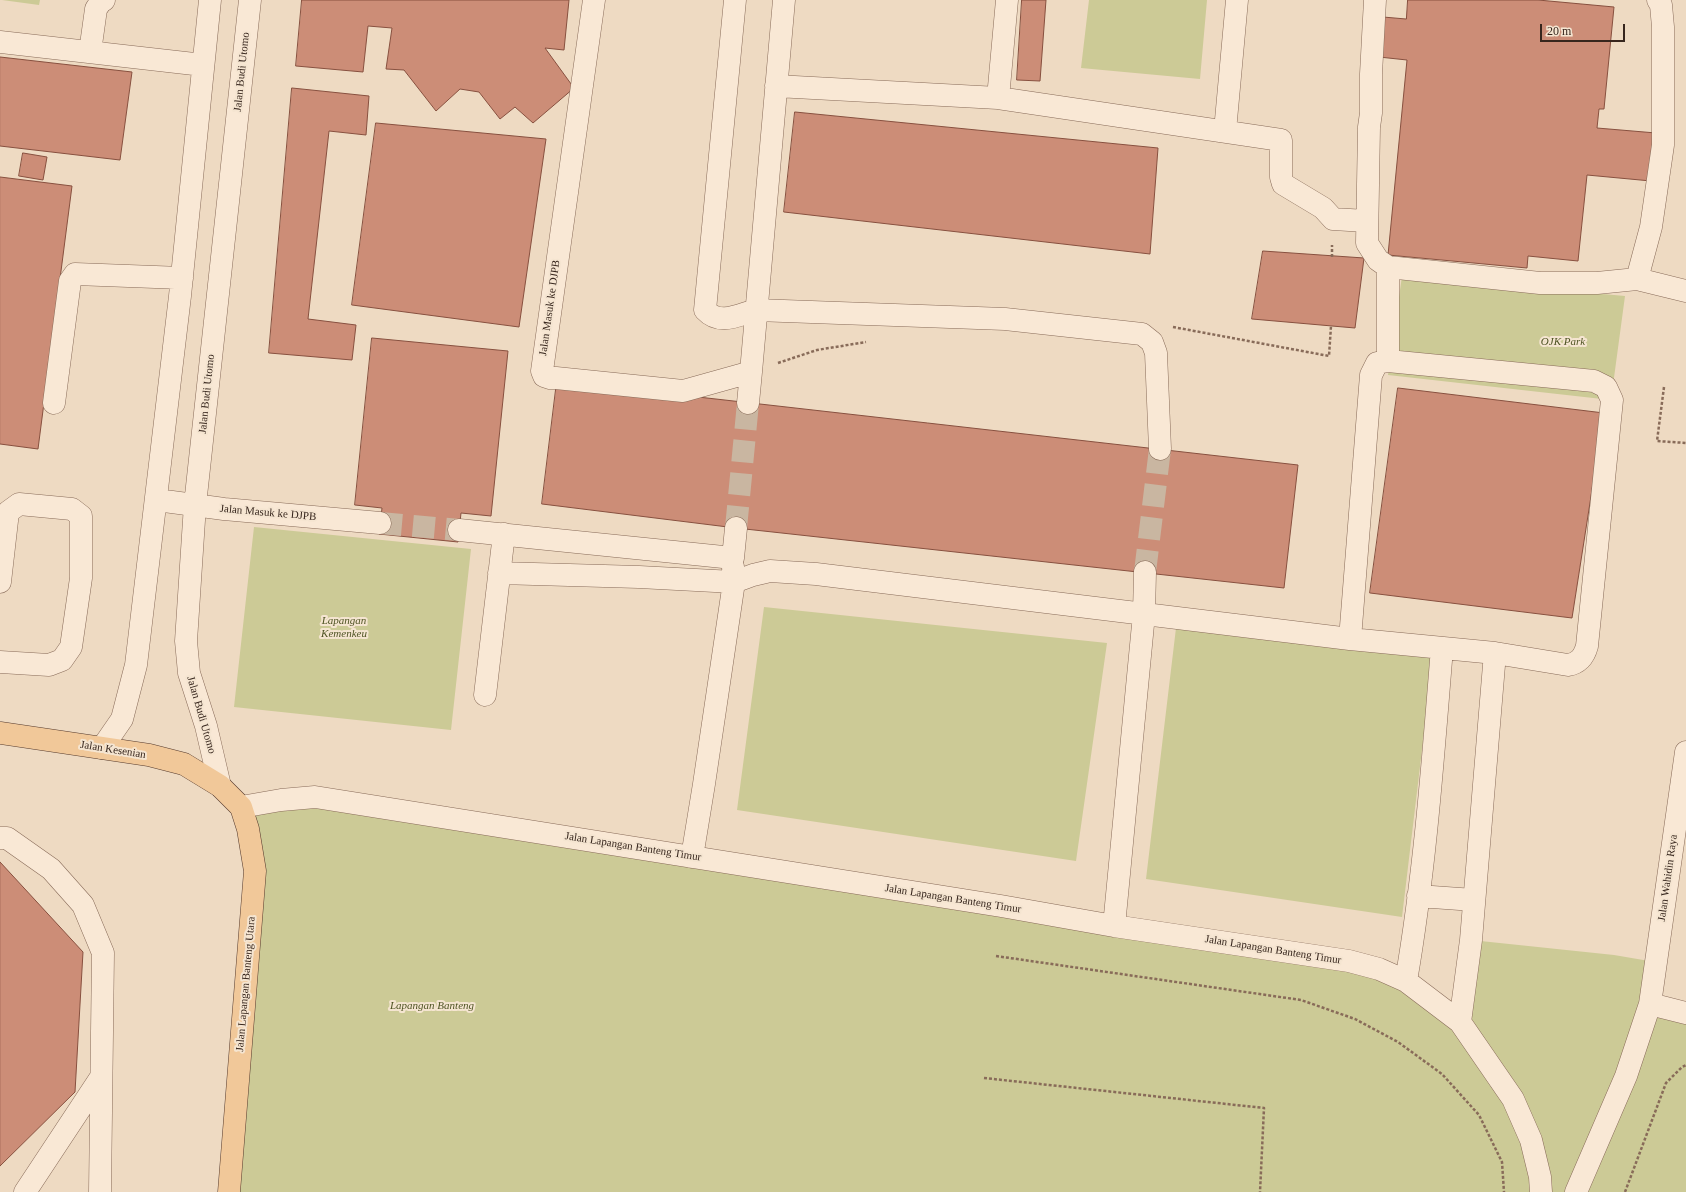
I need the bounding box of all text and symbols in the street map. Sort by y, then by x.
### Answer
scale bar [1542,16,1627,42]
text: 20 m [1547,24,1571,38]
street label: Jalan Budi Utomo [231,32,253,112]
street label: Jalan Masuk ke DJPB [537,259,563,357]
park label: OJK Park [1541,335,1585,349]
street label: Jalan Budi Utomo [196,354,218,434]
street label: Jalan Masuk ke DJPB [219,502,317,524]
park label: Lapangan Kemenkeu [321,614,367,640]
street label: Jalan Budi Utomo [184,675,218,755]
street label: Jalan Kesenian [79,738,147,762]
street label: Jalan Lapangan Banteng Timur [564,830,702,864]
street label: Jalan Wahidin Raya [1655,834,1681,922]
street label: Jalan Lapangan Banteng Timur [884,882,1022,916]
street label: Jalan Lapangan Banteng Utara [234,916,258,1052]
street label: Jalan Lapangan Banteng Timur [1204,933,1342,967]
park label: Lapangan Banteng [390,999,474,1013]

